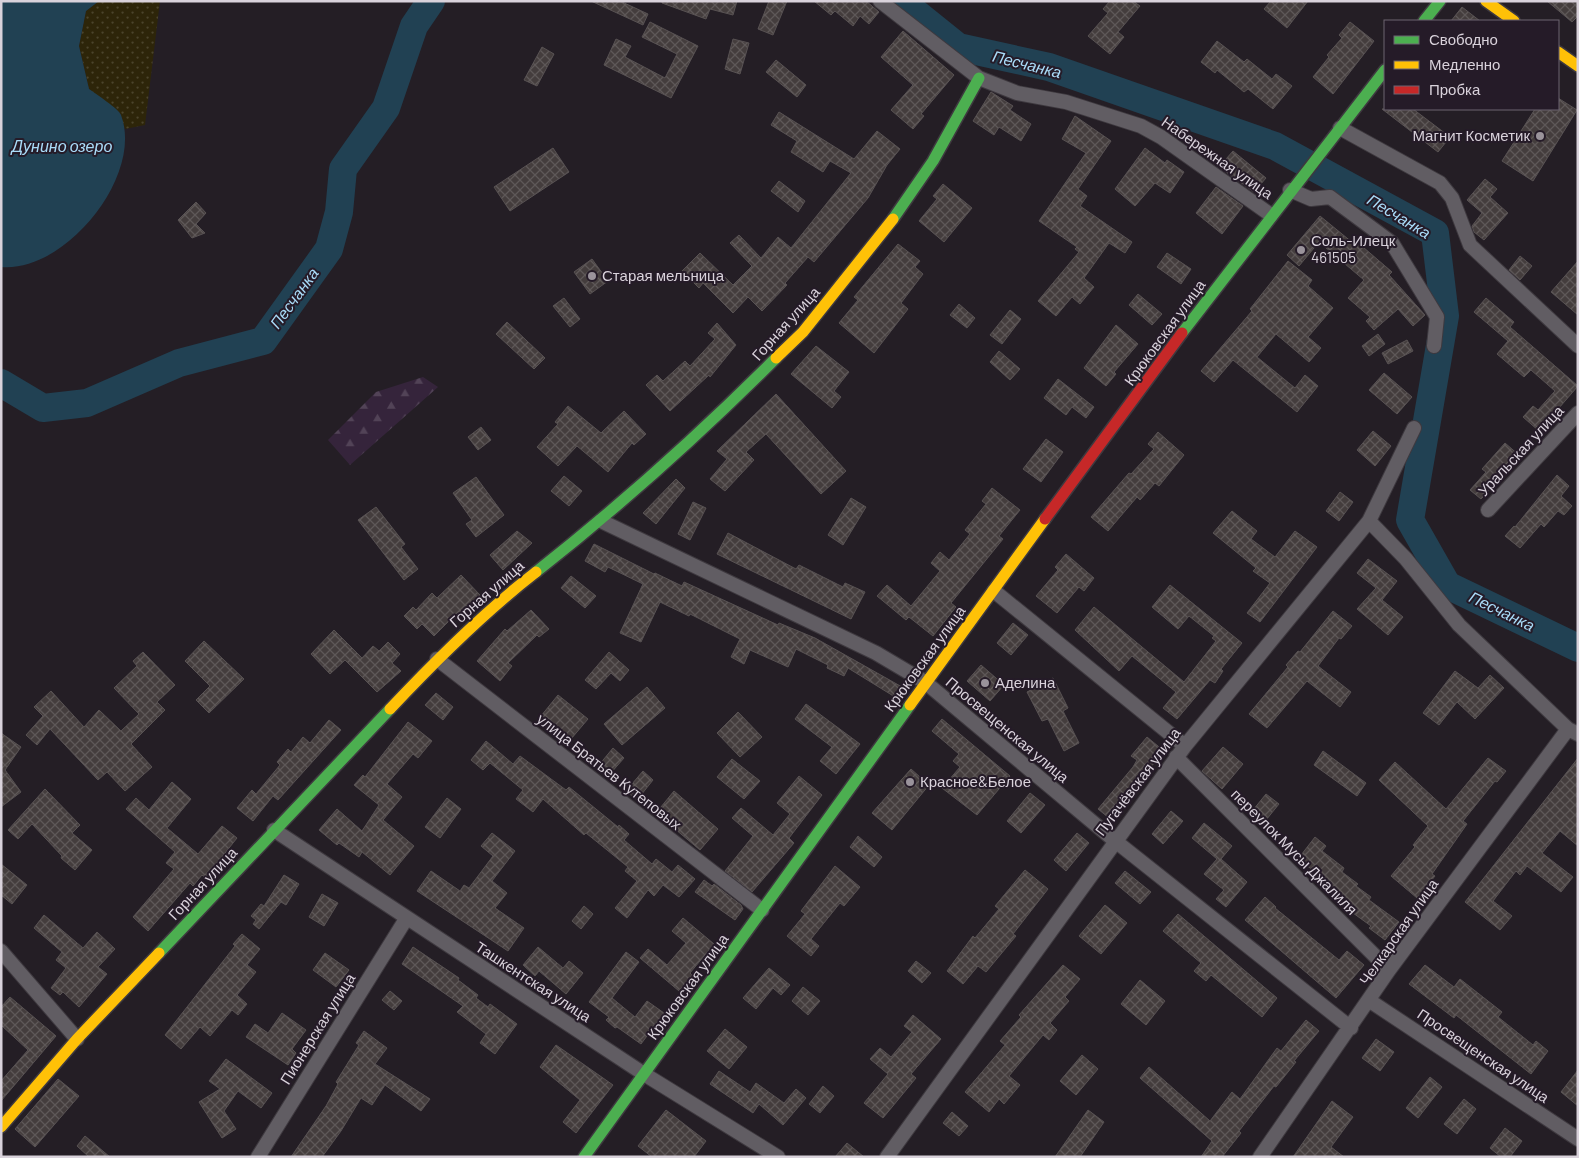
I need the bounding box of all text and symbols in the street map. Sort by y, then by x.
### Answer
legend [1384,20,1559,110]
text: Свободно [1429,30,1498,48]
water label: Песчанка [991,46,1064,81]
text: Медленно [1429,55,1500,73]
text: Пробка [1429,80,1481,98]
street label: Набережная улица [1159,112,1277,203]
place label: Магнит Косметик [1412,126,1530,144]
marker: Магнит Косметик [1534,130,1546,142]
water label: Дунино озеро [10,136,112,155]
water label: Песчанка [1364,189,1434,242]
place label: Соль-Илецк 461505 [1311,231,1396,266]
marker: Соль-Илецк 461505 [1295,244,1307,256]
water label: Песчанка [265,264,322,332]
place label: Старая мельница [602,266,725,284]
marker: Старая мельница [586,270,598,282]
street label: Крюковская улица [1120,276,1209,389]
street label: Горная улица [748,282,823,364]
street label: Уральская улица [1474,401,1567,499]
street label: Горная улица [445,556,528,630]
water label: Песчанка [1466,587,1538,635]
street label: Крюковская улица [880,602,969,715]
street label: Просвещенская улица [942,673,1073,786]
place label: Аделина [995,673,1056,691]
marker: Аделина [979,677,991,689]
street label: улица Братьев Кутеповых [534,709,686,834]
street label: Пугачёвская улица [1091,723,1184,839]
place label: Красное&Белое [920,772,1031,790]
marker: Красное&Белое [904,776,916,788]
street label: переулок Мусы Джалиля [1228,785,1361,918]
street label: Горная улица [164,843,241,923]
street label: Челкарская улица [1355,874,1442,988]
street label: Крюковская улица [643,930,732,1043]
street label: Ташкентская улица [472,937,595,1026]
street label: Пионерская улица [276,969,359,1087]
street label: Просвещенская улица [1414,1004,1553,1106]

